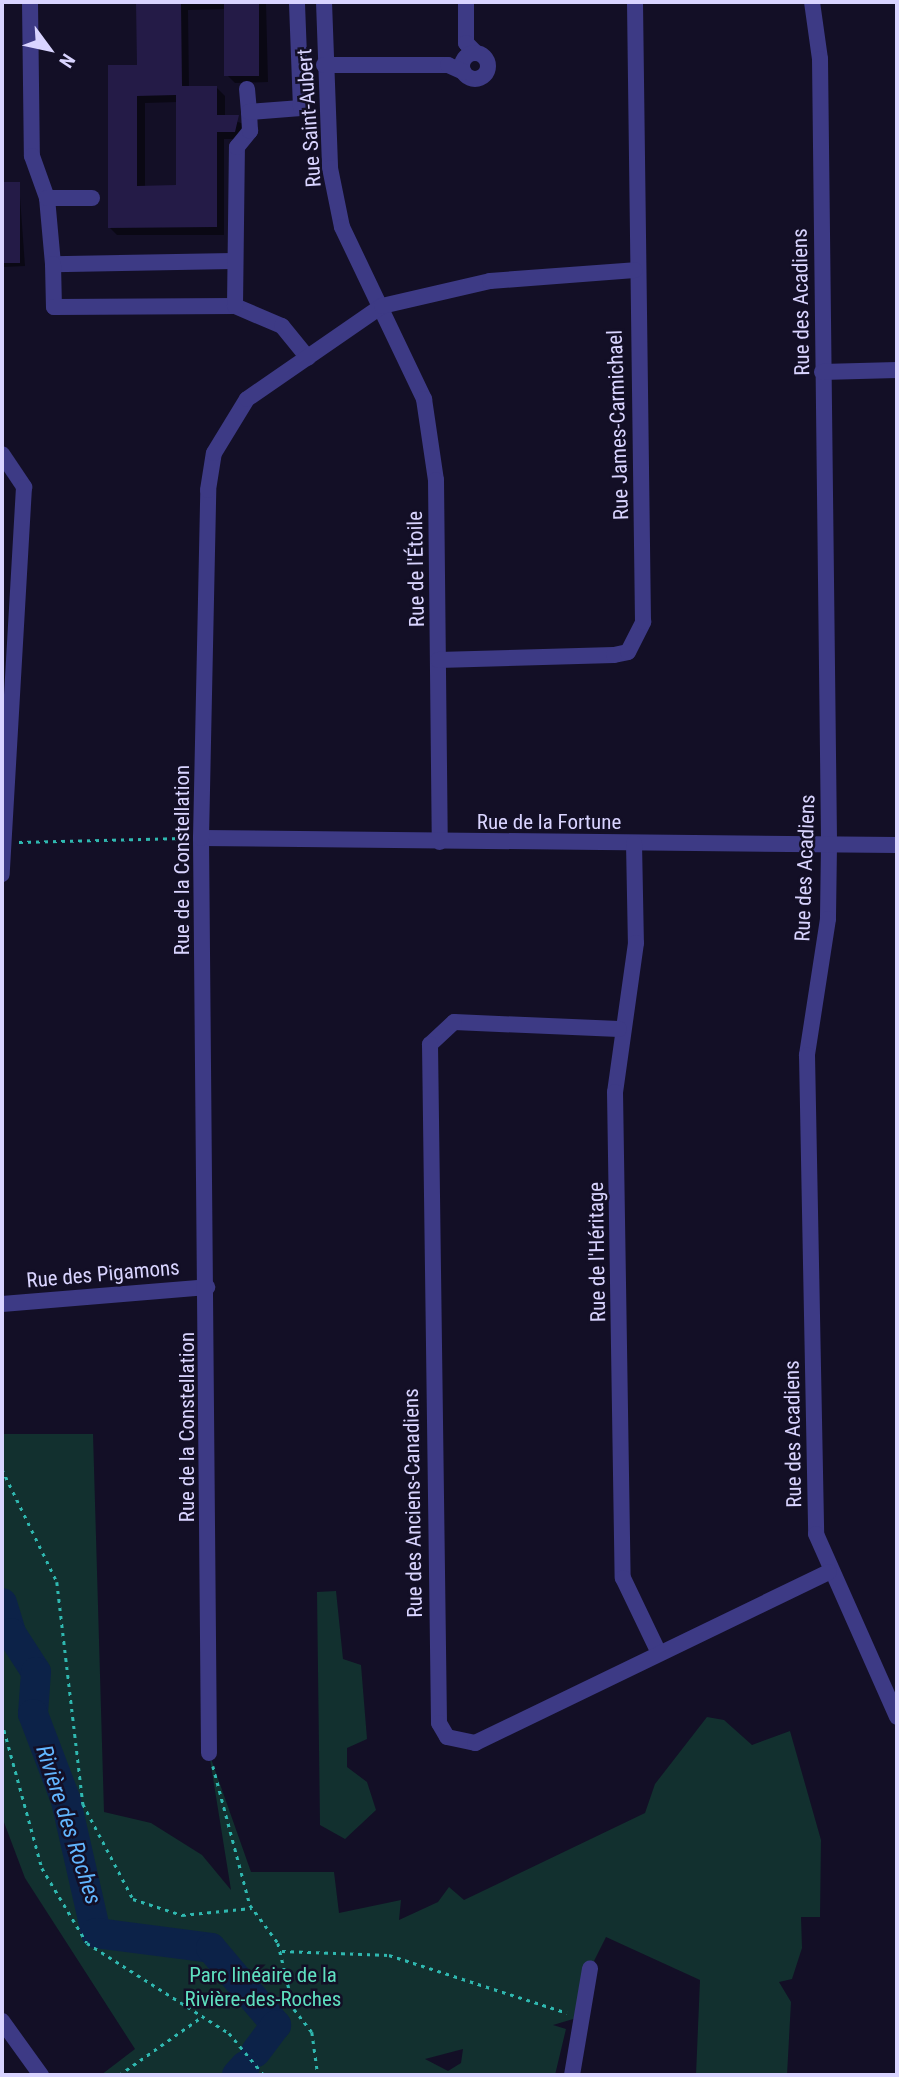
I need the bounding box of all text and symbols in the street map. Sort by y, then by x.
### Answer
north arrow [14,14,84,84]
street label: Rue Saint-Aubert [292,48,326,188]
text: N [54,50,80,72]
street label: Rue des Acadiens [787,228,815,376]
street label: Rue James-Carmichael [602,330,634,520]
street label: Rue de l'Étoile [402,511,430,627]
street label: Rue de la Constellation [169,765,195,955]
street label: Rue des Acadiens [790,794,820,942]
street label: Rue de la Fortune [477,809,621,835]
street label: Rue de l'Héritage [583,1182,611,1322]
street label: Rue des Pigamons [25,1255,181,1293]
street label: Rue de la Constellation [174,1332,200,1522]
street label: Rue des Acadiens [779,1360,807,1508]
street label: Rue des Anciens-Canadiens [398,1388,428,1618]
water label: Rivière des Roches [29,1742,107,1908]
park label: Parc linéaire de la Rivière-des-Roches [185,1962,341,2012]

